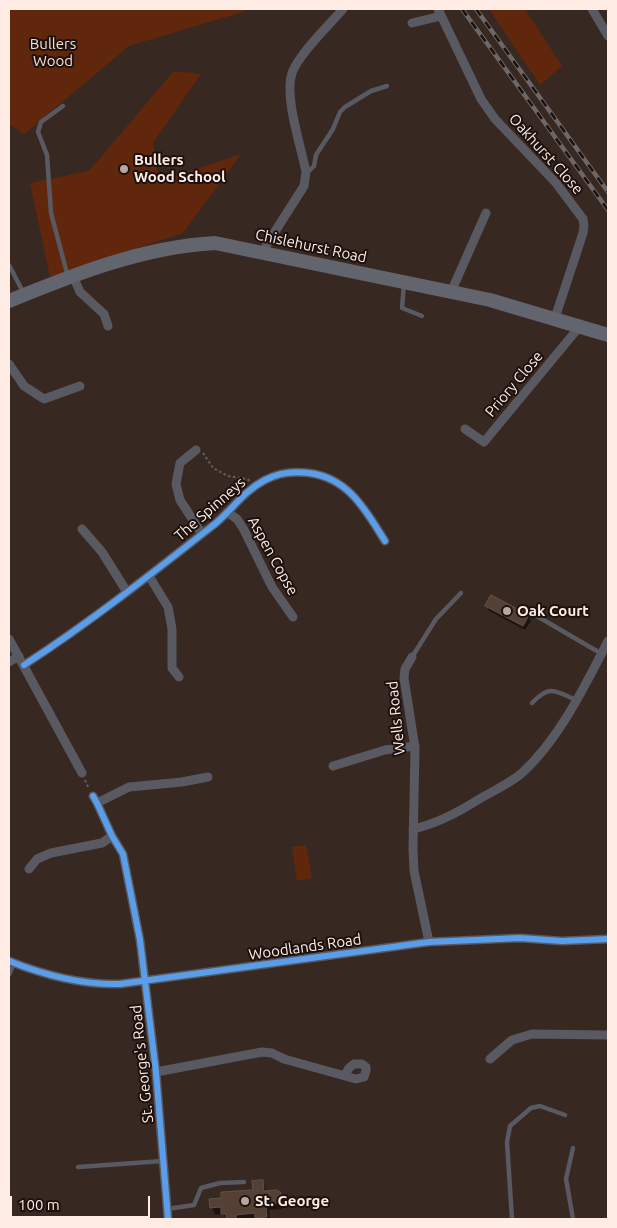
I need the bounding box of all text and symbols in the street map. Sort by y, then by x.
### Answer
park label: Bullers Wood [30,35,76,70]
street label: Oakhurst Close [505,110,587,198]
place label: Bullers Wood School [134,151,226,186]
marker: Bullers Wood School [118,163,130,175]
street label: Chislehurst Road [254,225,368,267]
street label: Priory Close [481,347,547,421]
street label: The Spinneys [171,473,249,545]
street label: Aspen Copse [244,514,302,598]
place label: Oak Court [517,602,589,620]
marker: Oak Court [501,605,513,617]
street label: Wells Road [383,680,409,756]
street label: Woodlands Road [248,930,362,964]
street label: St. George's Road [127,1004,157,1124]
scale bar [12,1186,152,1218]
place label: St. George [255,1192,329,1210]
marker: St. George [239,1195,251,1207]
text: 100 m [18,1196,60,1213]

